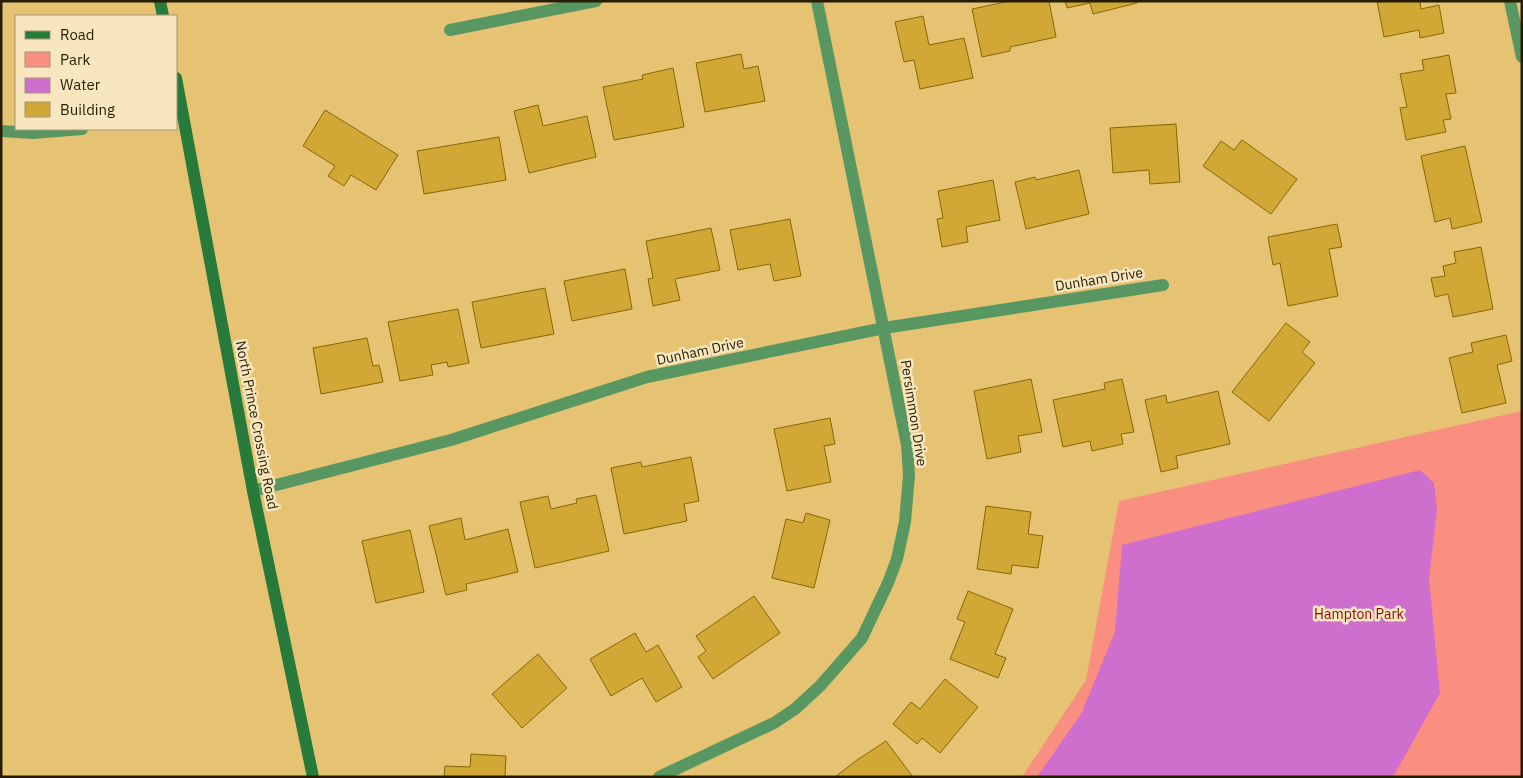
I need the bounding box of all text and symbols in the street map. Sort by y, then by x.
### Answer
legend [15,15,178,130]
text: Road [60,25,95,44]
text: Park [60,50,90,69]
text: Water [60,75,101,94]
text: Building [60,100,115,119]
street label: Dunham Drive [1054,263,1145,295]
street label: Dunham Drive [655,333,746,369]
street label: North Prince Crossing Road [232,339,282,511]
street label: Persimmon Drive [897,359,931,468]
park label: Hampton Park [1314,605,1405,623]

